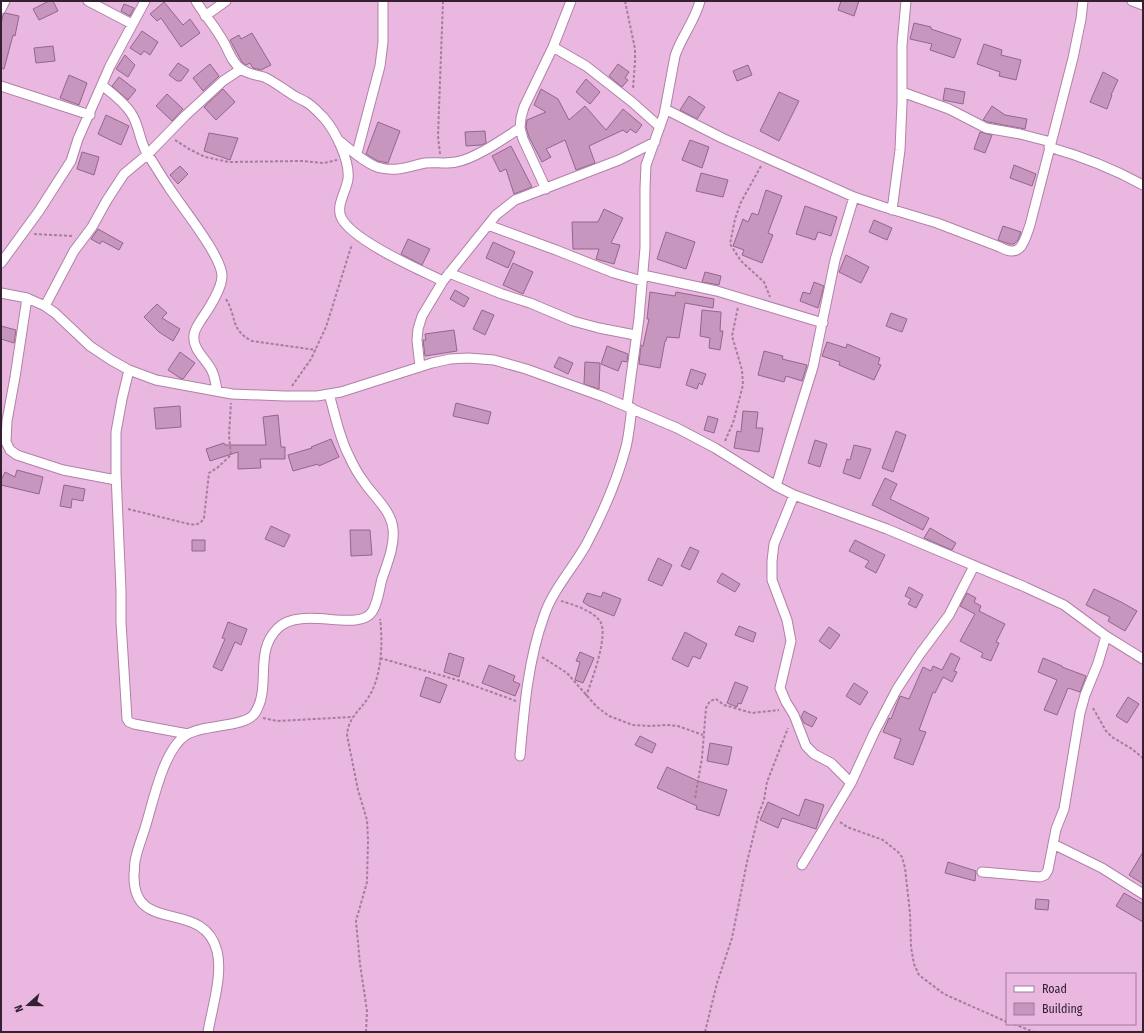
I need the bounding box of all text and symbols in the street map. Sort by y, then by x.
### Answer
legend [1006,973,1136,1025]
text: Road [1042,982,1067,996]
north arrow [8,985,48,1025]
text: Building [1042,1002,1083,1016]
text: N [12,1003,26,1014]

